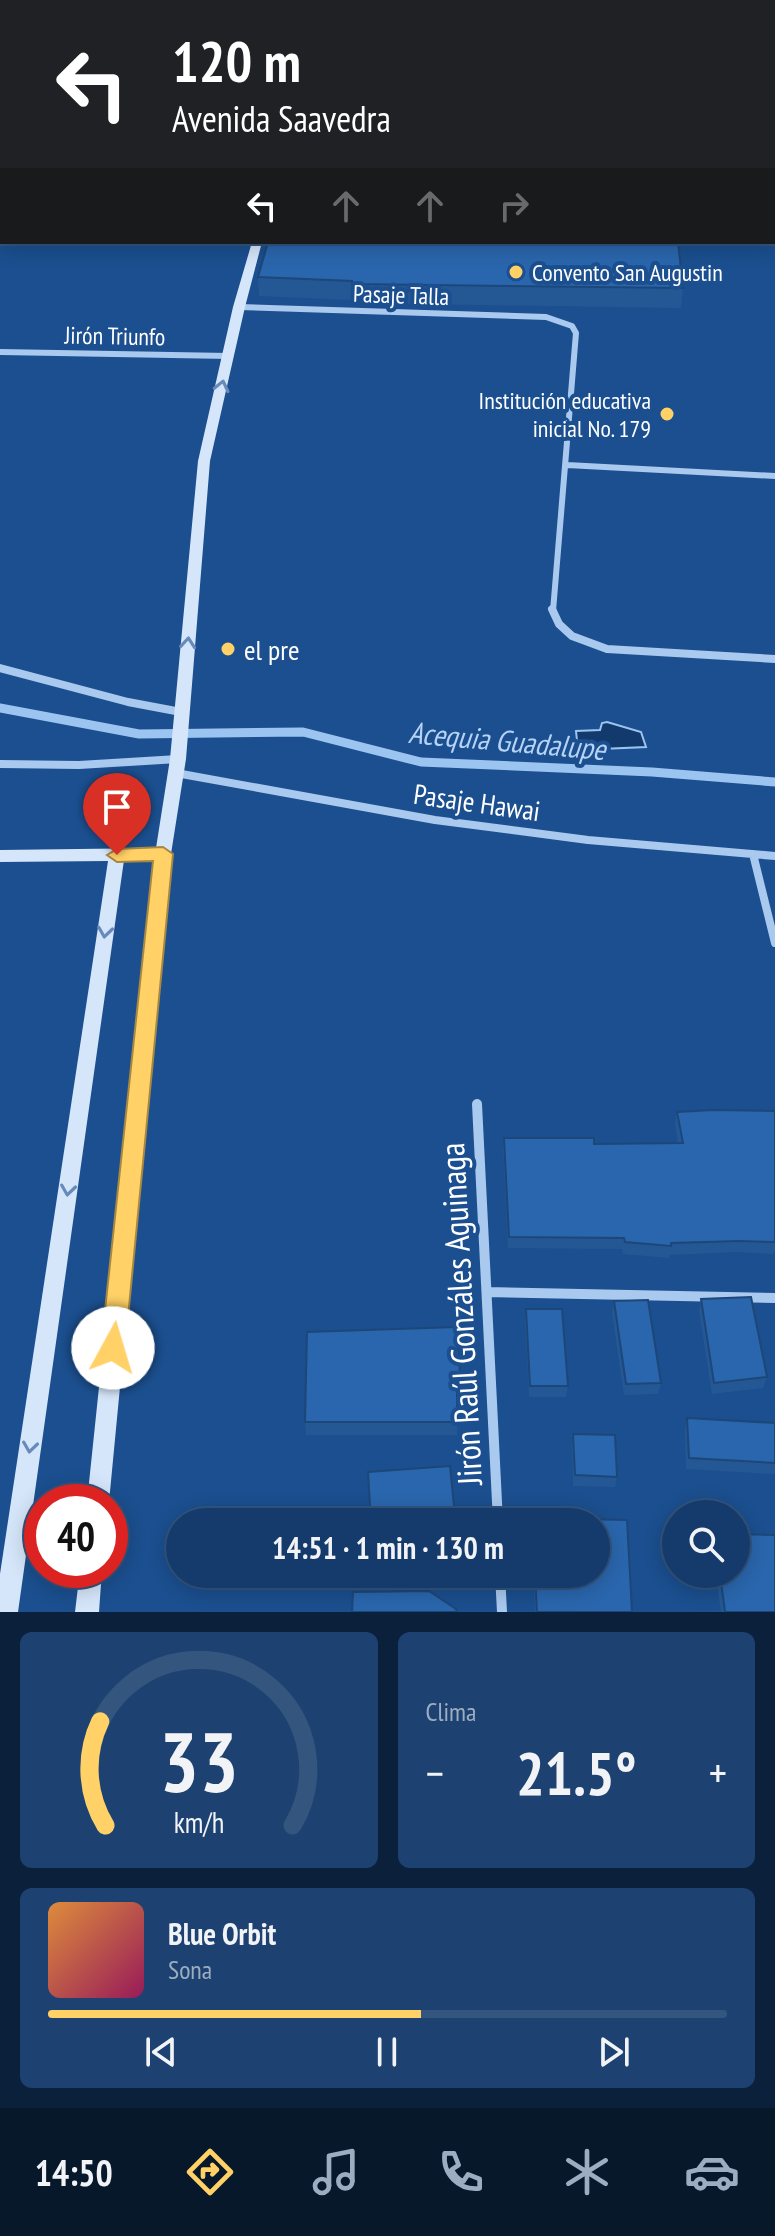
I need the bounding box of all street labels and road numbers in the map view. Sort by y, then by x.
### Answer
street label: Pasaje Talla [352,278,450,312]
street label: Jirón Triunfo [63,320,166,352]
street label: Pasaje Hawai [411,775,543,829]
street label: Jirón Raúl Gonzáles Aguinaga [429,1142,491,1487]

